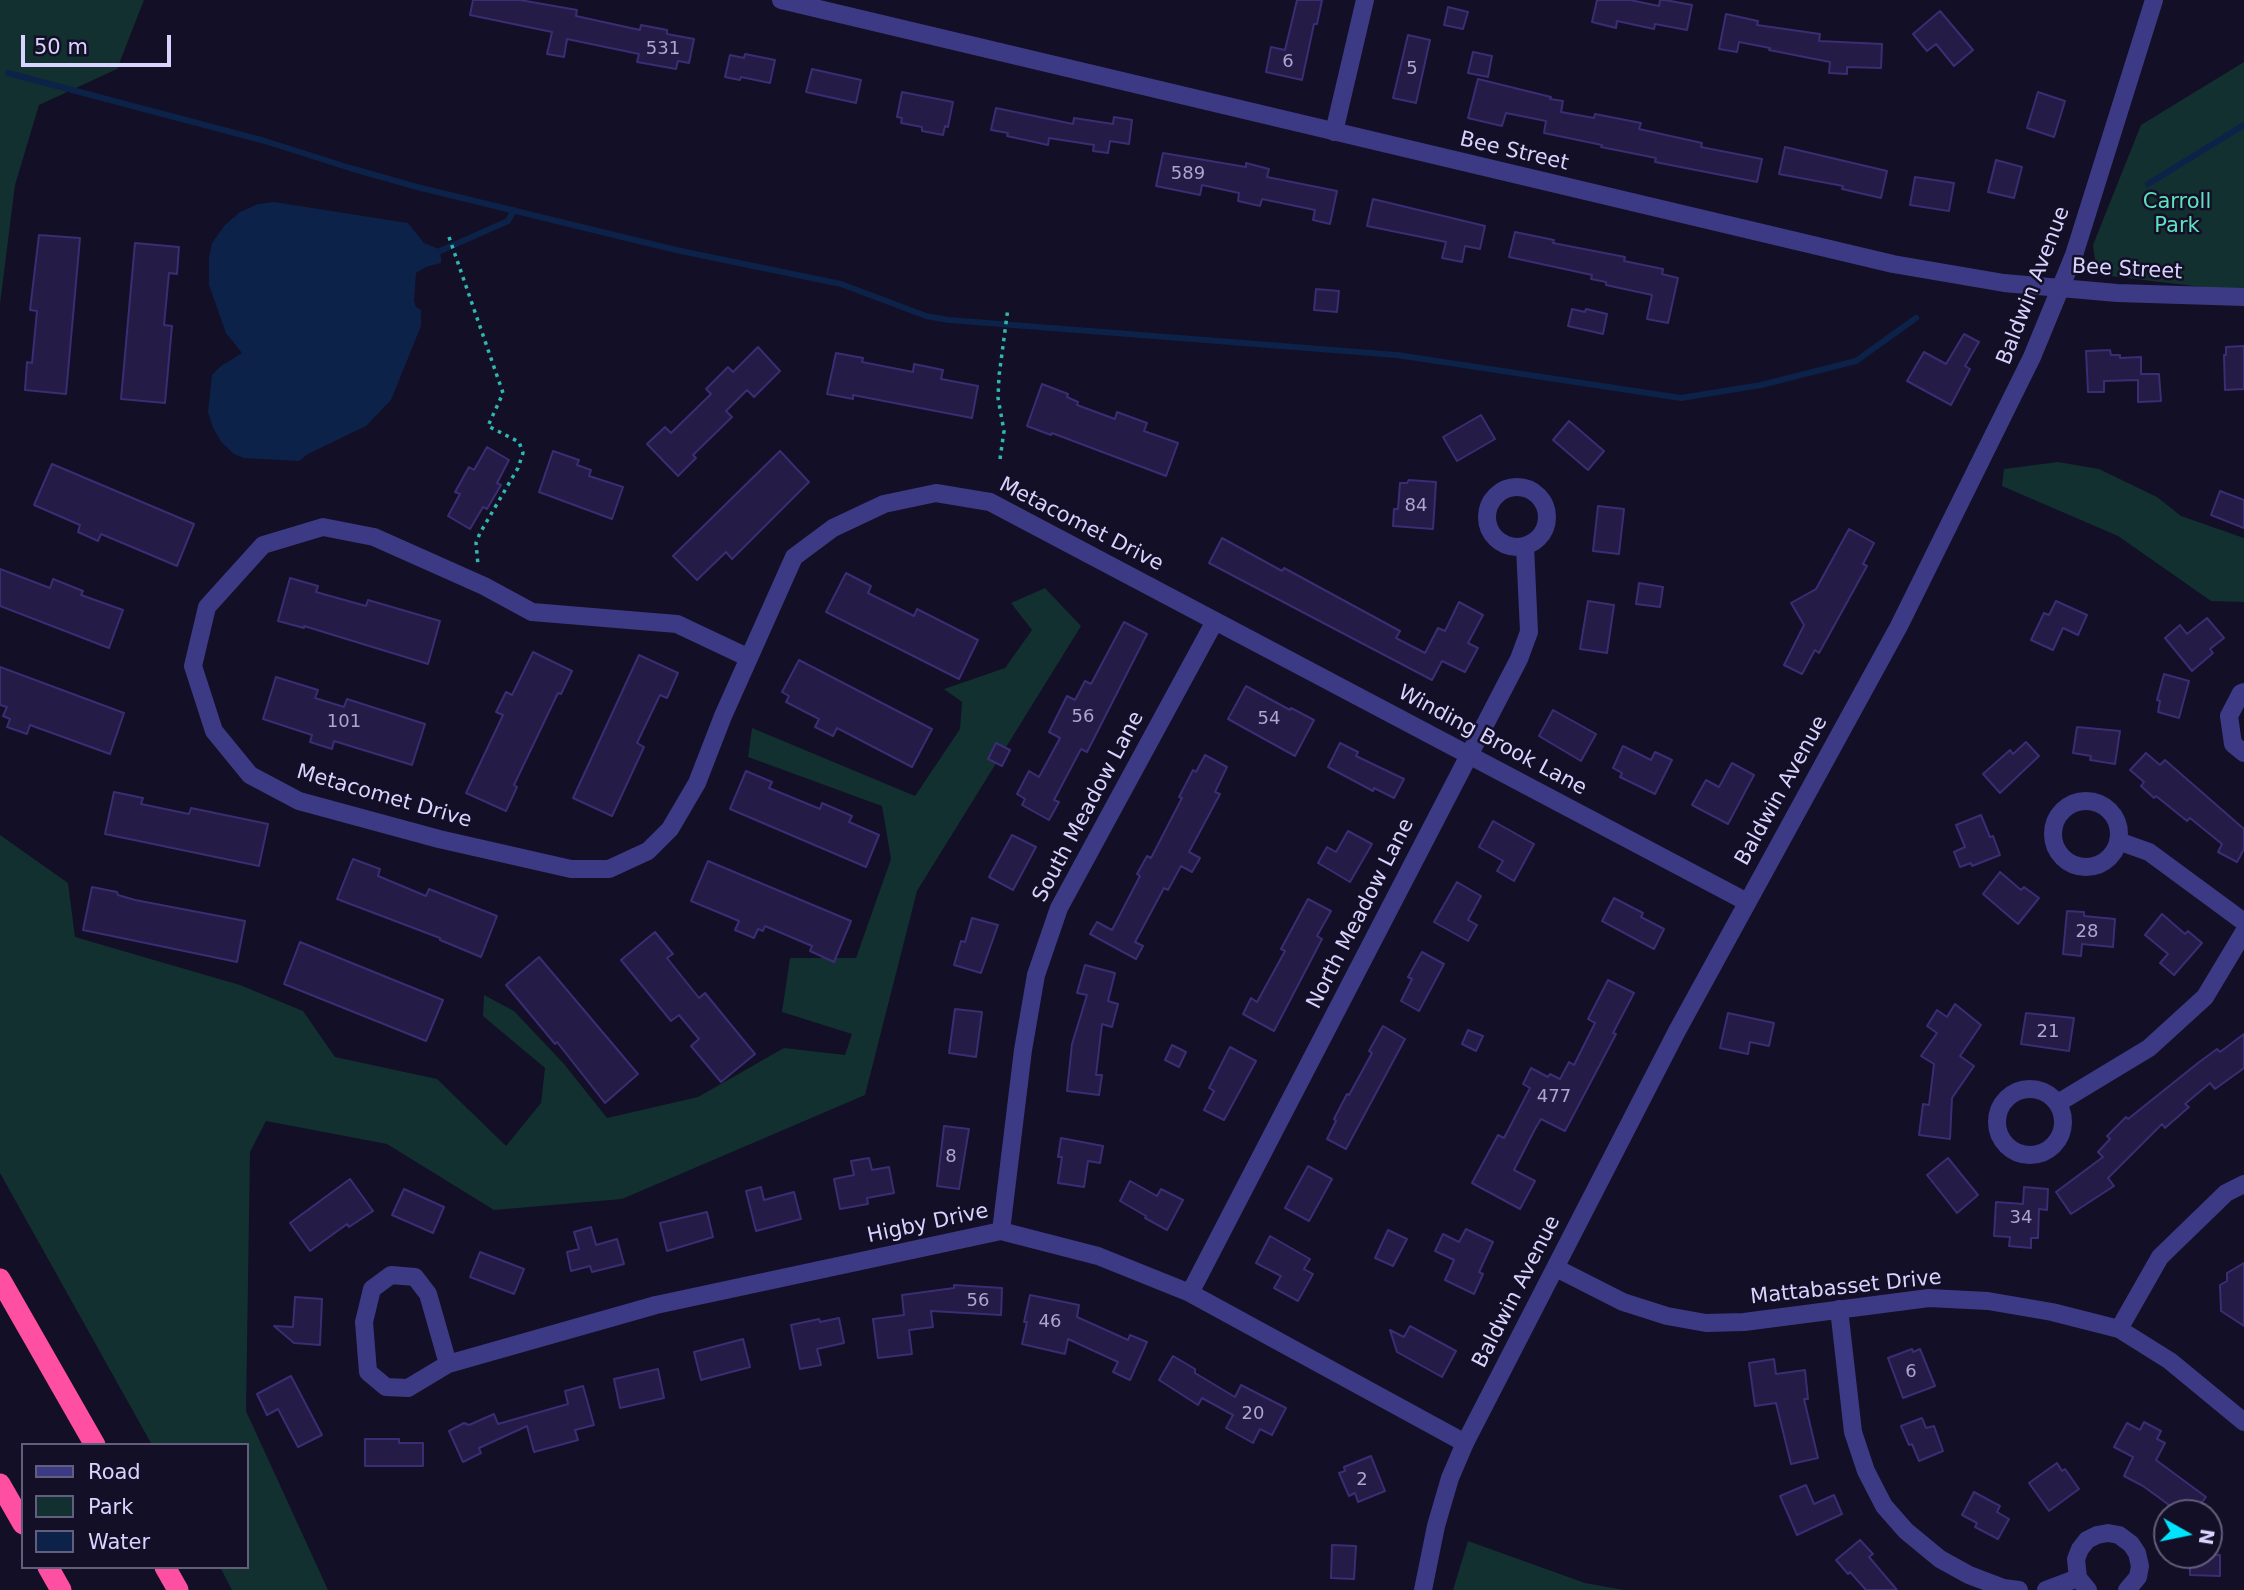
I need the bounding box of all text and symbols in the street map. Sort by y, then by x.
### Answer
scale bar [24,21,175,65]
text: 50 m [34,35,88,59]
house number: 531 [646,38,680,60]
house number: 6 [1282,51,1294,73]
house number: 5 [1406,58,1418,80]
street label: Bee Street [1457,127,1571,177]
house number: 589 [1171,163,1205,185]
park label: Carroll Park [2143,190,2211,240]
street label: Baldwin Avenue [1992,203,2076,369]
street label: Bee Street [2071,255,2183,285]
street label: Metacomet Drive [995,473,1167,577]
house number: 84 [1405,495,1427,517]
street label: Winding Brook Lane [1393,681,1591,801]
house number: 56 [1072,706,1094,728]
street label: South Meadow Lane [1028,707,1150,907]
house number: 54 [1258,708,1280,730]
house number: 101 [327,711,361,733]
street label: Baldwin Avenue [1730,712,1834,870]
street label: Metacomet Drive [294,760,474,834]
street label: North Meadow Lane [1302,815,1420,1013]
house number: 28 [2076,921,2098,943]
house number: 21 [2037,1021,2059,1043]
house number: 477 [1537,1086,1571,1108]
house number: 8 [945,1146,957,1168]
street label: Higby Drive [865,1199,991,1249]
house number: 34 [2010,1207,2032,1229]
street label: Baldwin Avenue [1468,1212,1566,1372]
street label: Mattabasset Drive [1749,1265,1943,1311]
house number: 56 [967,1290,989,1312]
house number: 46 [1039,1311,1061,1333]
house number: 6 [1905,1361,1917,1383]
house number: 20 [1242,1403,1264,1425]
legend [21,1443,248,1569]
text: Road [88,1460,141,1484]
house number: 2 [1356,1469,1368,1491]
text: Park [88,1495,133,1519]
north arrow [2153,1499,2223,1569]
text: N [2195,1527,2219,1547]
text: Water [88,1530,150,1554]

